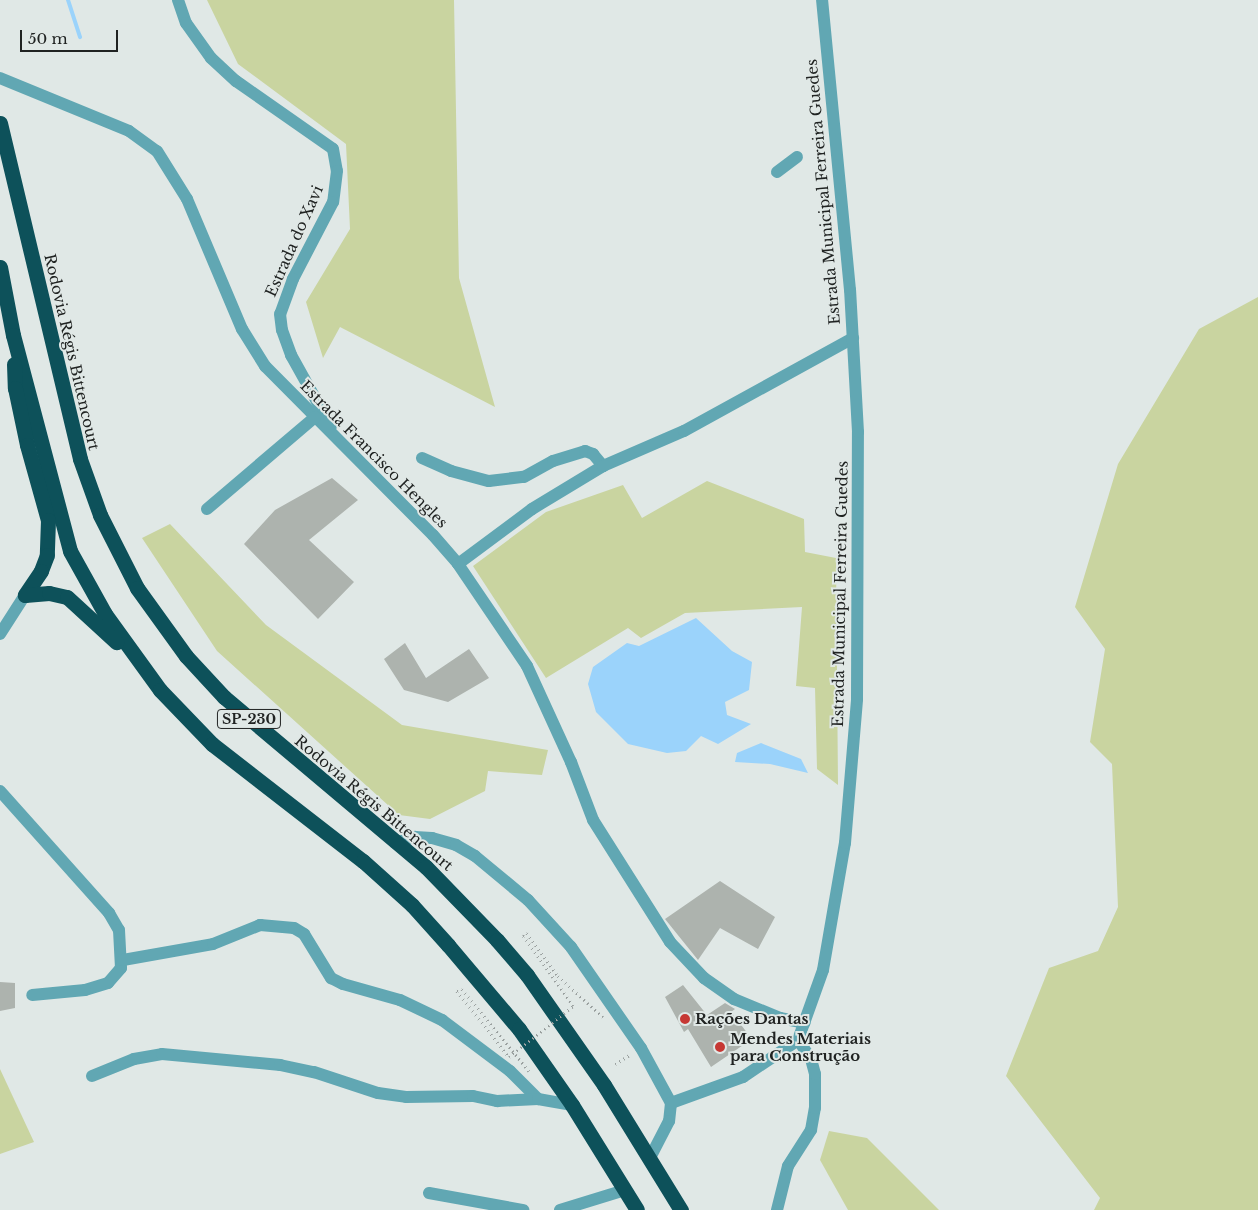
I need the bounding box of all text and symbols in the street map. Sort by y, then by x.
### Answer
scale bar [22,20,120,52]
text: 50 m [28,29,68,48]
street label: Estrada Municipal Ferreira Guedes [802,58,844,326]
street label: Estrada do Xavi [261,182,327,300]
street label: Rodovia Régis Bittencourt [41,252,103,452]
street label: Estrada Francisco Hengles [297,377,451,531]
street label: Estrada Municipal Ferreira Guedes [829,460,851,728]
road number: SP-230 [216,708,282,731]
street label: Rodovia Régis Bittencourt [291,731,457,875]
place label: Rações Dantas [695,1010,808,1028]
marker: Rações Dantas [679,1013,691,1025]
place label: Mendes Materiais para Construção [730,1029,871,1064]
marker: Mendes Materiais para Construção [714,1041,726,1053]

